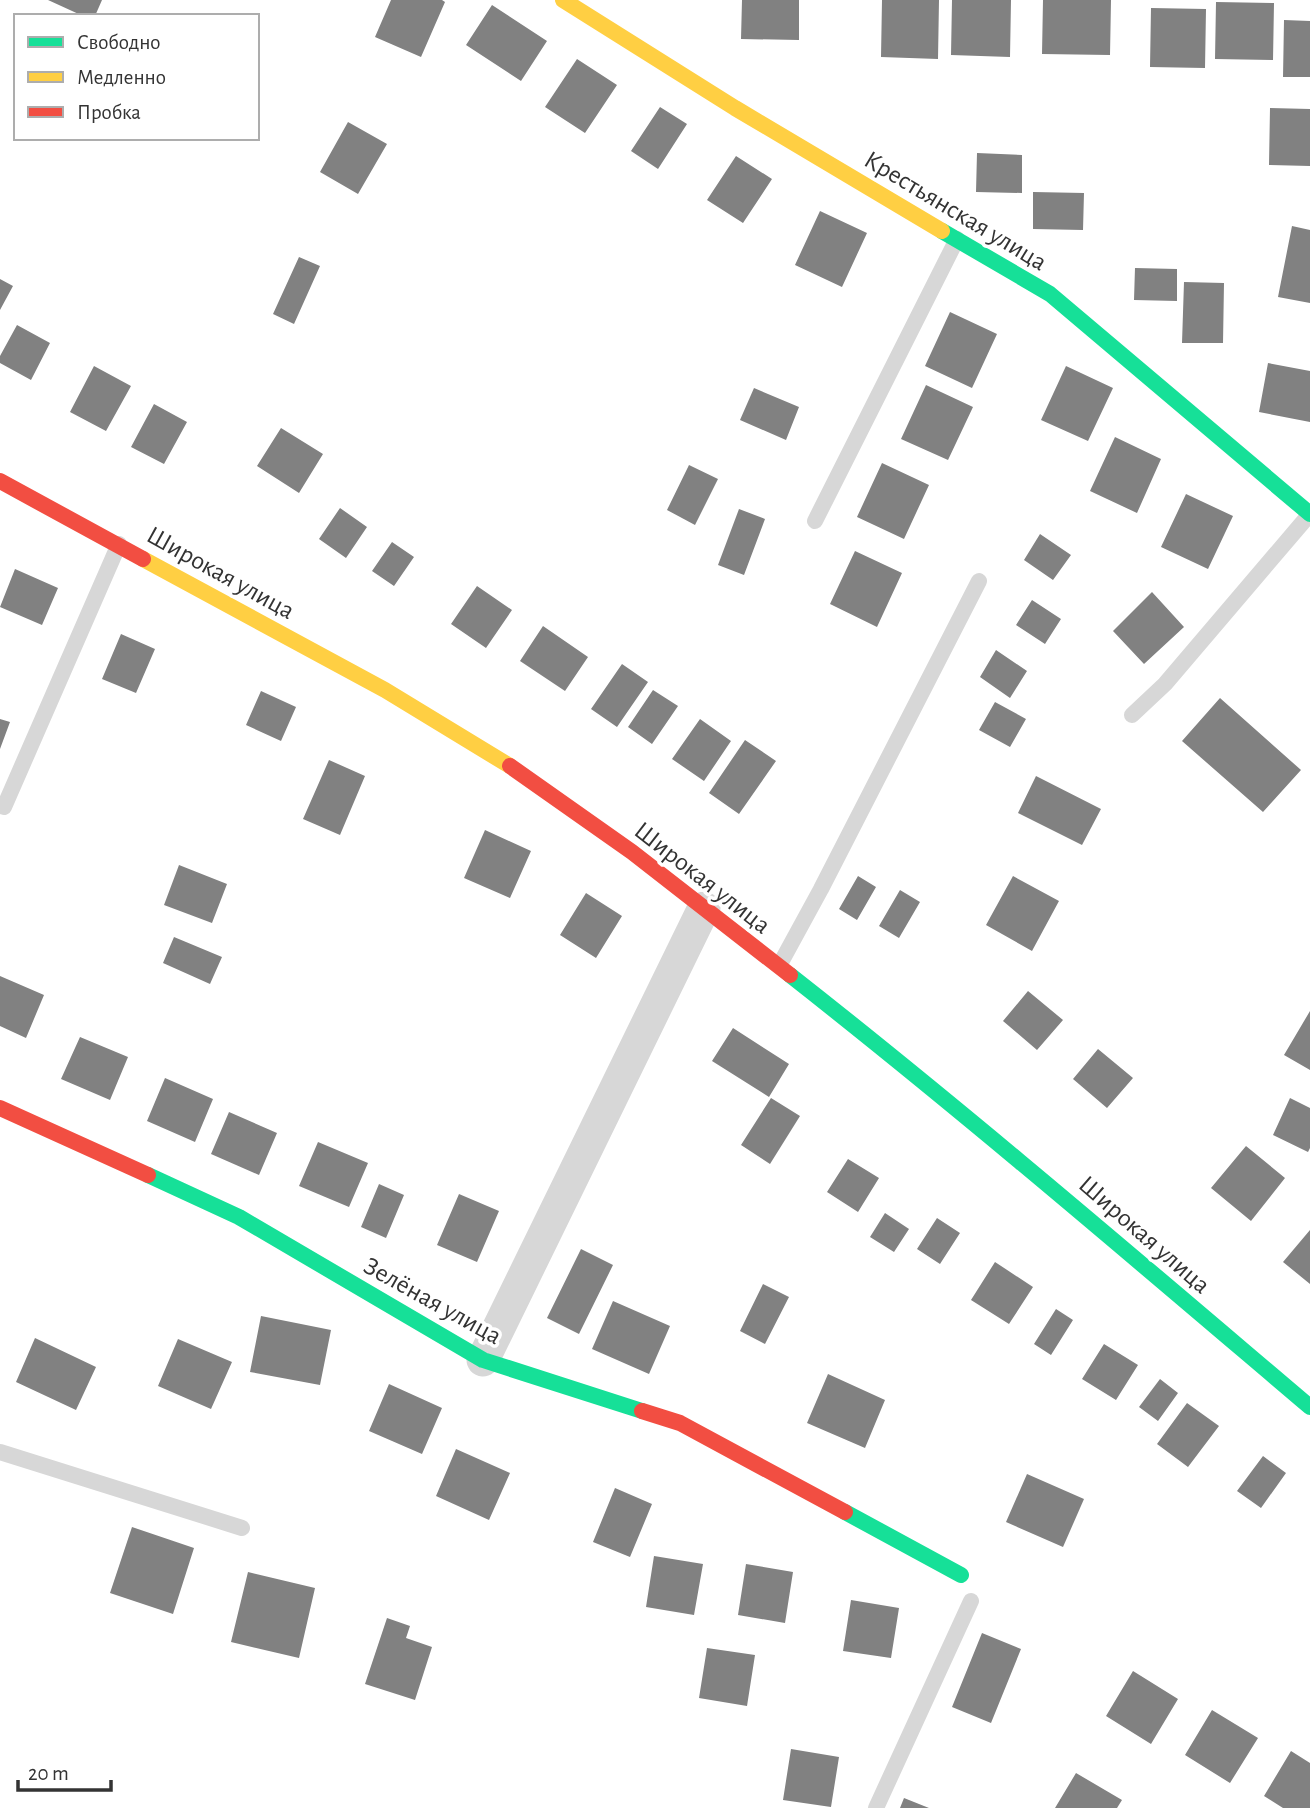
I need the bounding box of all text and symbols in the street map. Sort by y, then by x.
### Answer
legend [14,14,259,140]
text: Свободно [77,32,161,53]
text: Медленно [77,67,166,88]
text: Пробка [77,102,141,123]
street label: Крестьянская улица [860,146,1051,276]
street label: Широкая улица [142,522,299,624]
street label: Широкая улица [630,817,775,939]
street label: Широкая улица [1074,1171,1215,1299]
street label: Зелёная улица [359,1252,506,1349]
scale bar [18,1748,110,1792]
text: 20 m [28,1763,69,1784]

